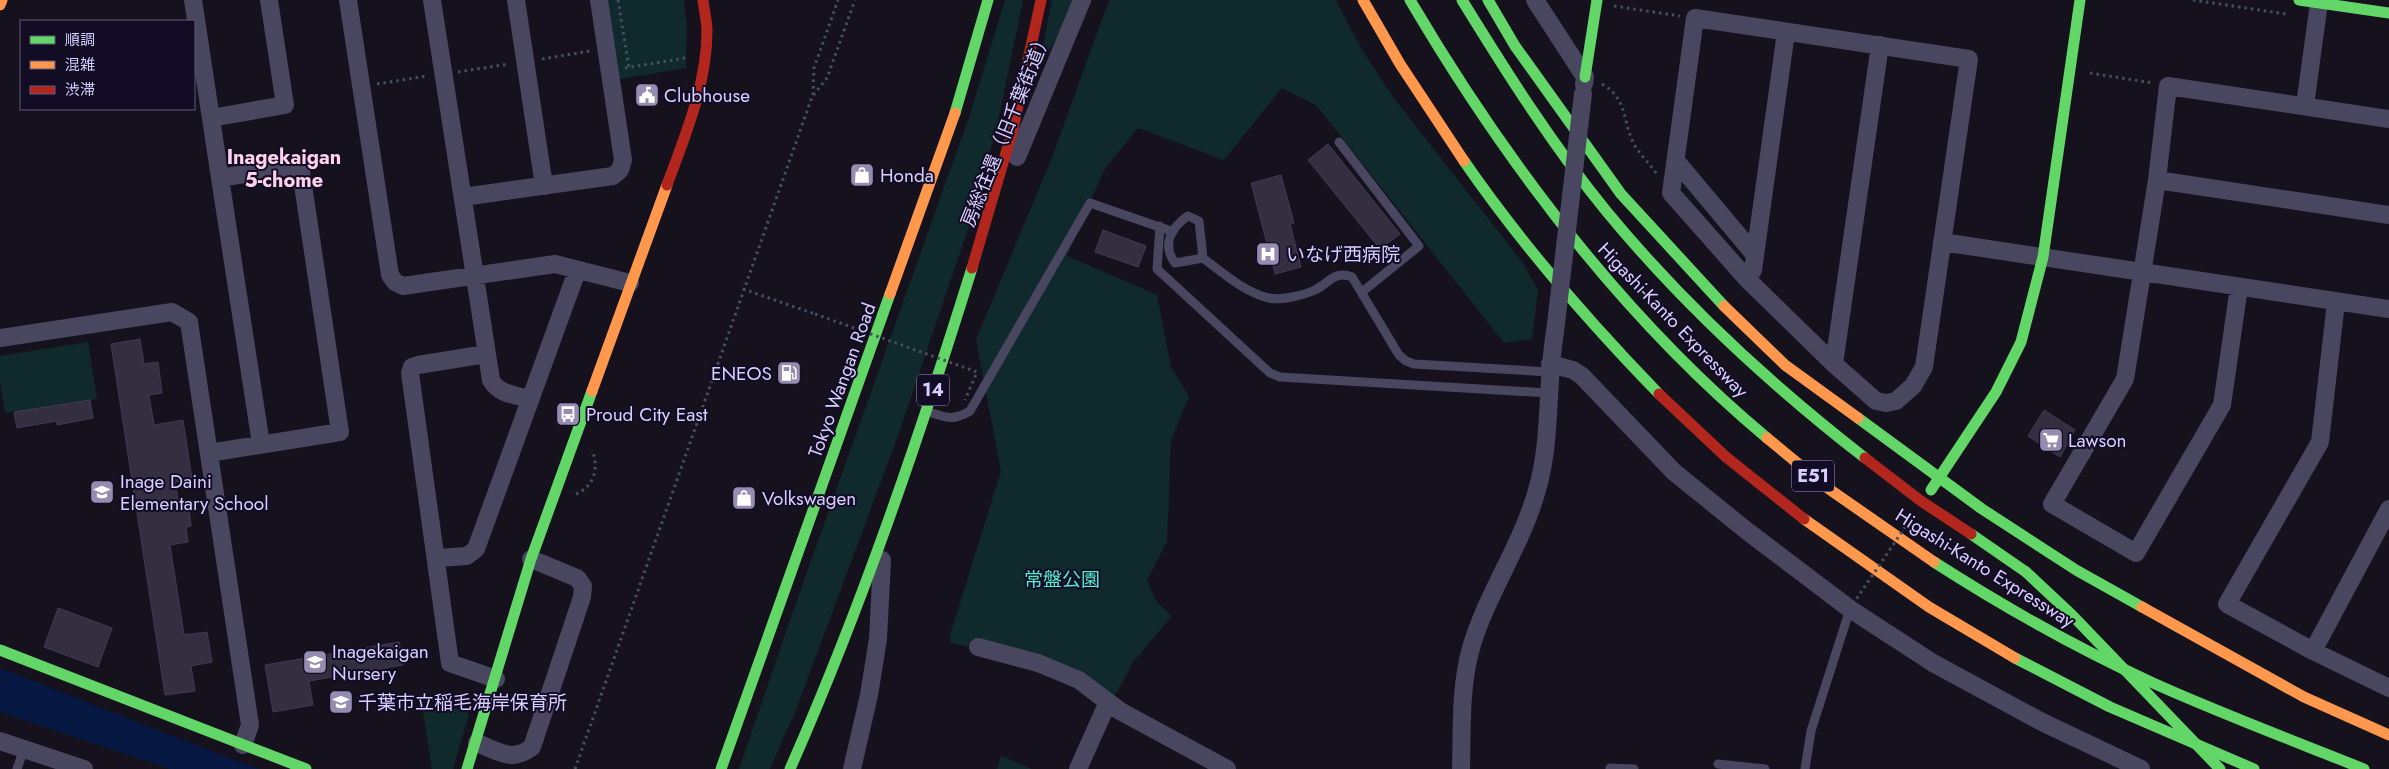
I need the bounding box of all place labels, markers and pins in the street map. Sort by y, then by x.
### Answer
public building icon: Clubhouse [634,82,660,108]
place label: Clubhouse [664,82,750,109]
shop icon: Honda [849,162,875,188]
place label: Honda [880,162,934,189]
hospital icon: いなげ西病院 [1255,241,1281,267]
place label: いなげ西病院 [1286,241,1400,268]
place label: ENEOS [711,360,772,387]
fuel station icon: ENEOS [776,360,802,386]
bus stop icon: Proud City East [555,401,581,427]
place label: Proud City East [586,401,708,428]
supermarket icon: Lawson [2038,427,2064,453]
place label: Lawson [2068,427,2127,454]
place label: Inage Daini Elementary School [120,468,269,517]
school or university icon: Inage Daini Elementary School [89,479,115,505]
shop icon: Volkswagen [731,485,757,511]
place label: Volkswagen [762,485,856,512]
place label: Inagekaigan Nursery [332,638,429,687]
school or university icon: Inagekaigan Nursery [302,649,328,675]
school or university icon: 千葉市立稲毛海岸保育所 [328,689,354,715]
place label: 千葉市立稲毛海岸保育所 [358,689,567,716]

